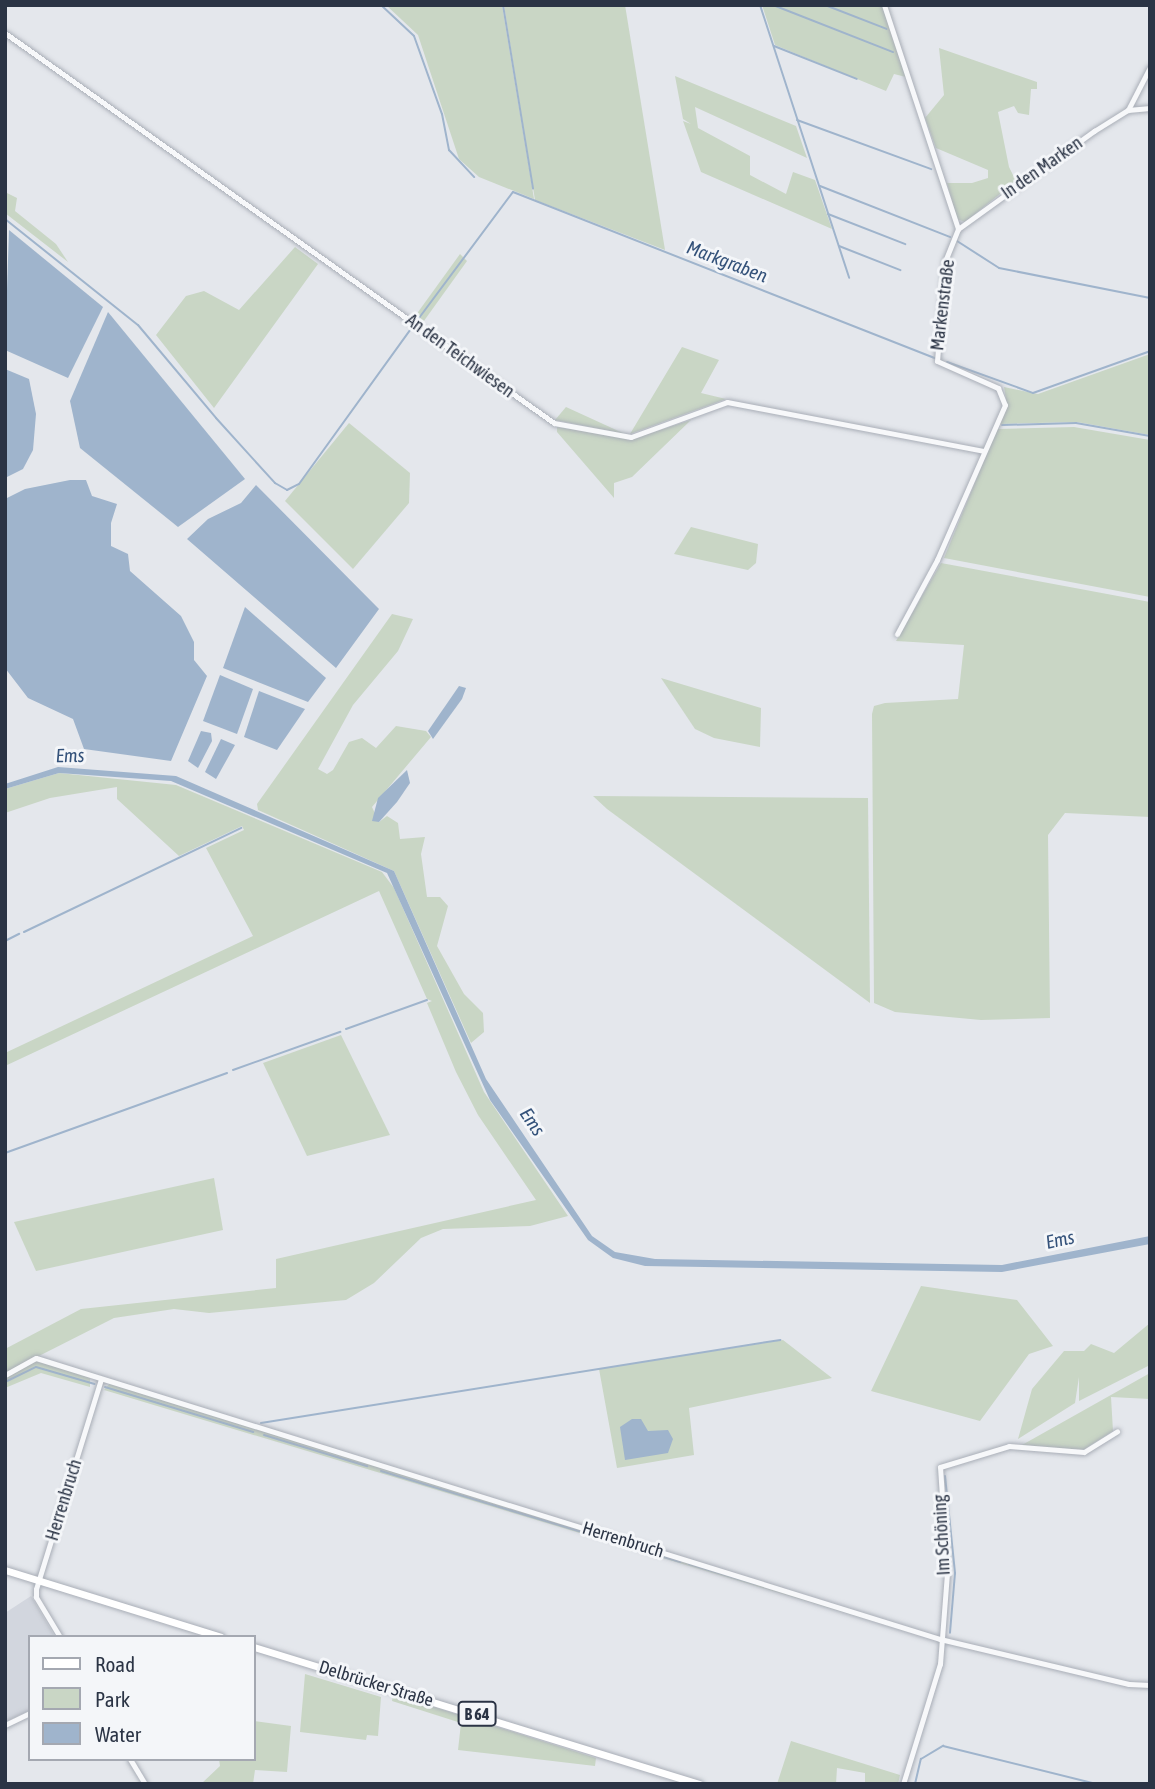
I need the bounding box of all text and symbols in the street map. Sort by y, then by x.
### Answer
street label: In den Marken [997,132,1087,204]
water label: Markgraben [683,236,771,288]
street label: Markenstraße [927,258,959,352]
street label: An den Teichwiesen [402,309,518,403]
water label: Ems [56,744,84,768]
water label: Ems [515,1104,549,1140]
water label: Ems [1044,1226,1076,1254]
street label: Herrenbruch [41,1457,87,1543]
street label: Im Schöning [929,1494,955,1576]
street label: Herrenbruch [580,1517,666,1563]
legend [28,1635,256,1761]
text: Road [95,1652,135,1676]
street label: Delbrücker Straße [316,1656,436,1712]
text: Park [95,1687,130,1711]
road number: B 64 [456,1702,498,1726]
text: Water [95,1722,141,1746]

